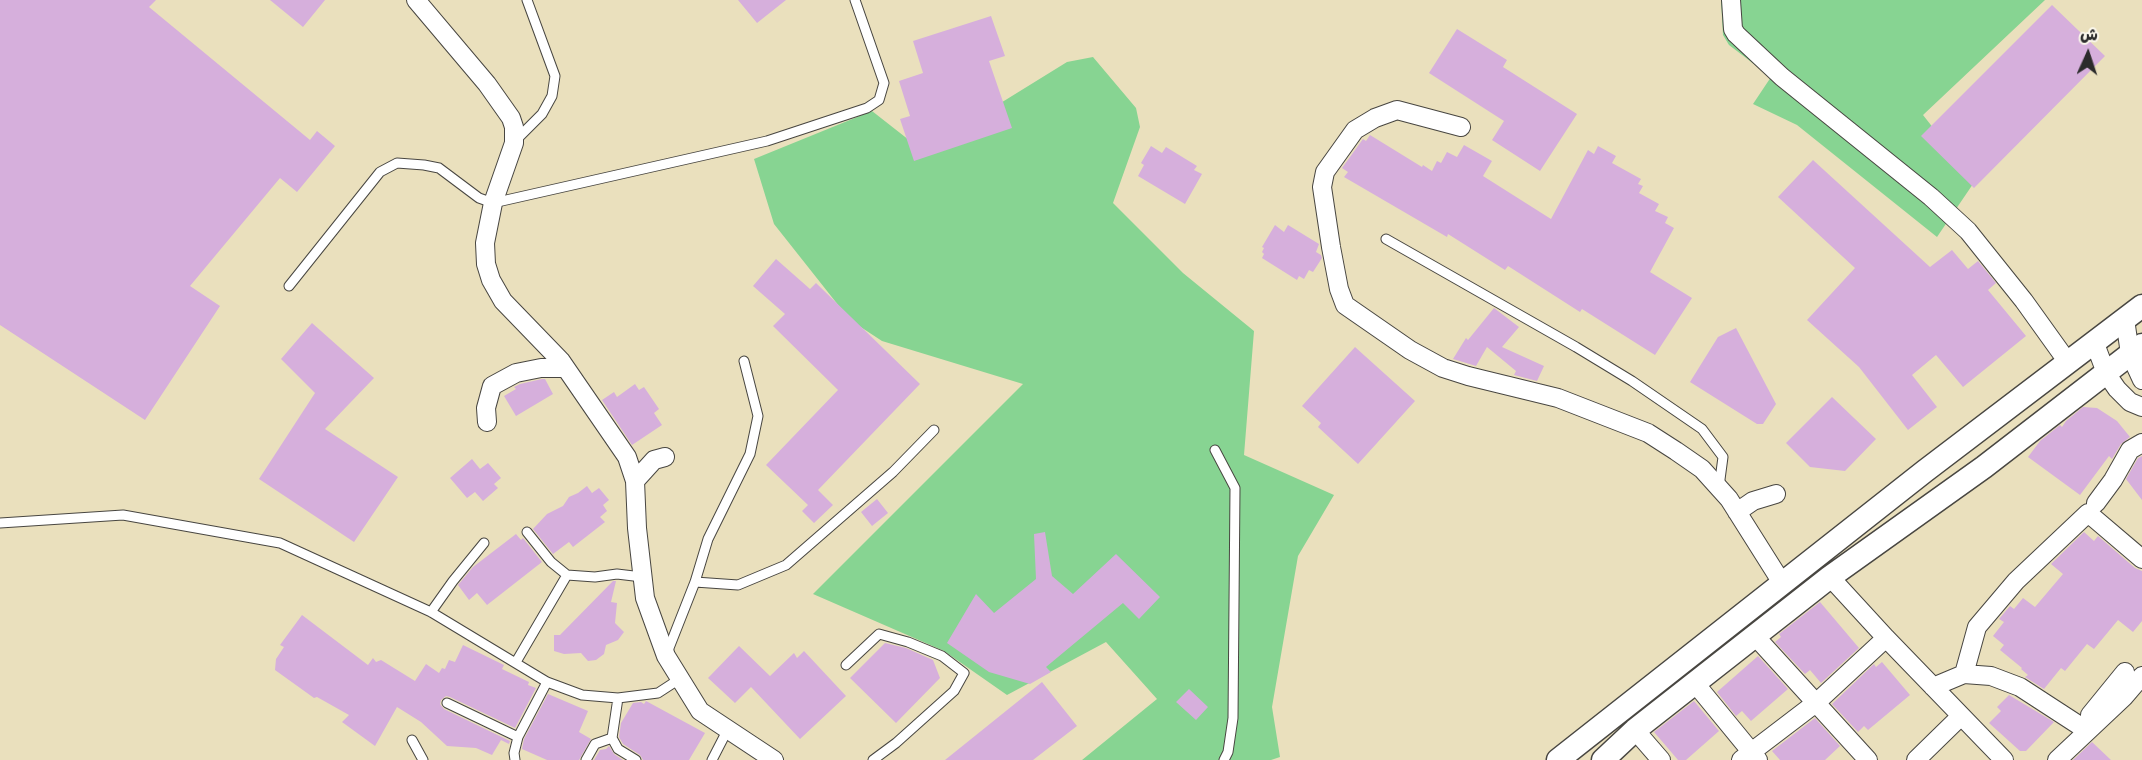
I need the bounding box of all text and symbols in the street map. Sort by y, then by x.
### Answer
north arrow [2058,24,2118,84]
text: ش [2080,25,2098,46]

